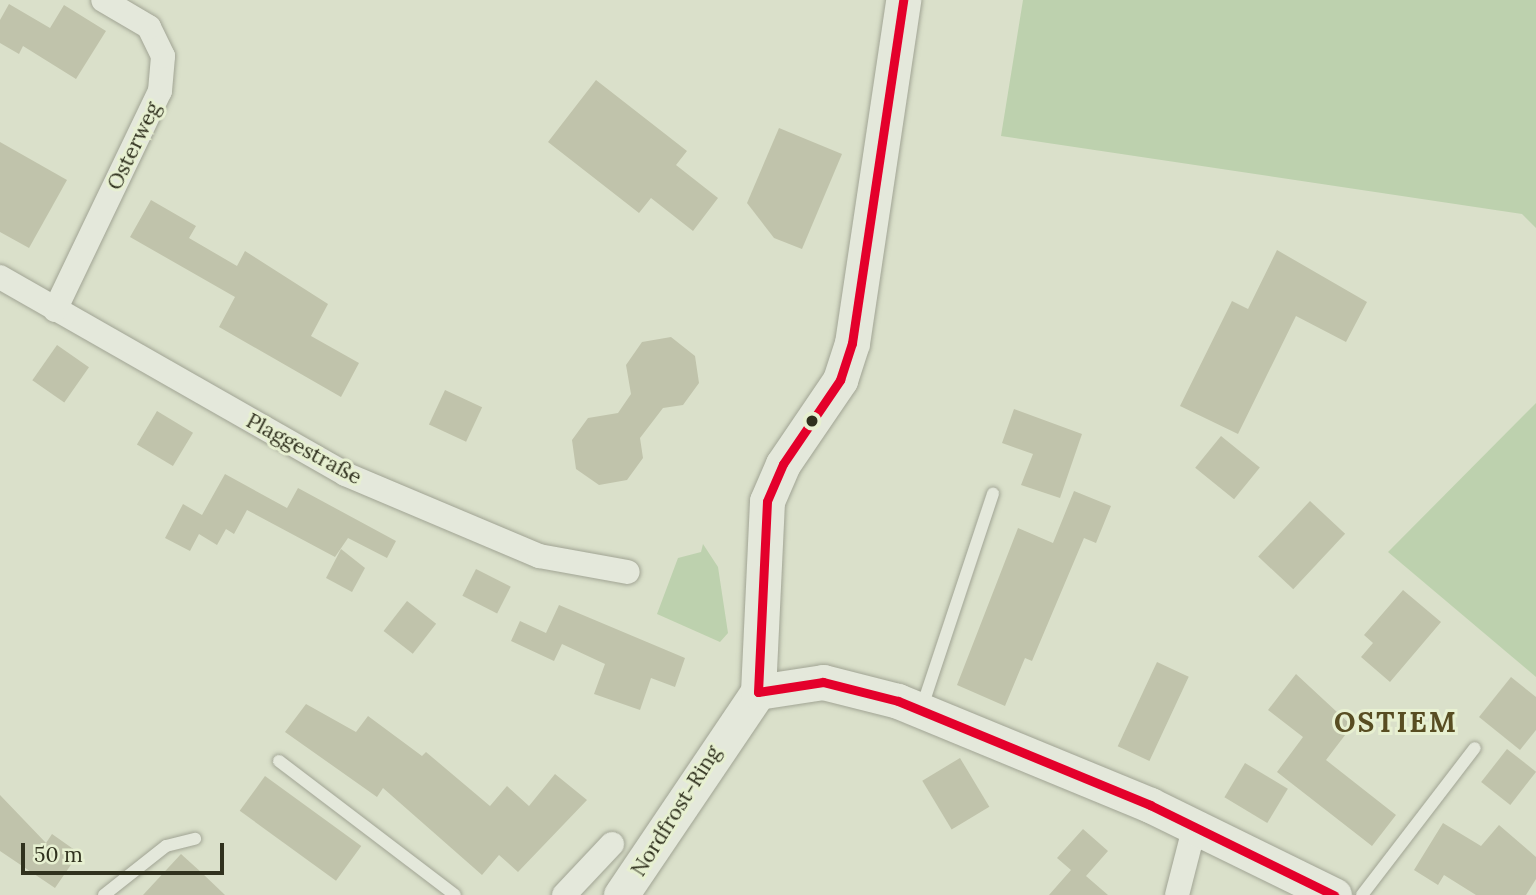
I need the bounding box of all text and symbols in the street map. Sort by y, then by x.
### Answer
street label: Osterweg [102,98,166,194]
street label: Plaggestraße [242,408,366,490]
unlabelled marker [805,414,819,428]
district label: OSTIEM [1335,705,1457,739]
street label: Nordfrost-Ring [626,741,726,881]
scale bar [24,828,228,872]
text: 50 m [34,841,83,868]

